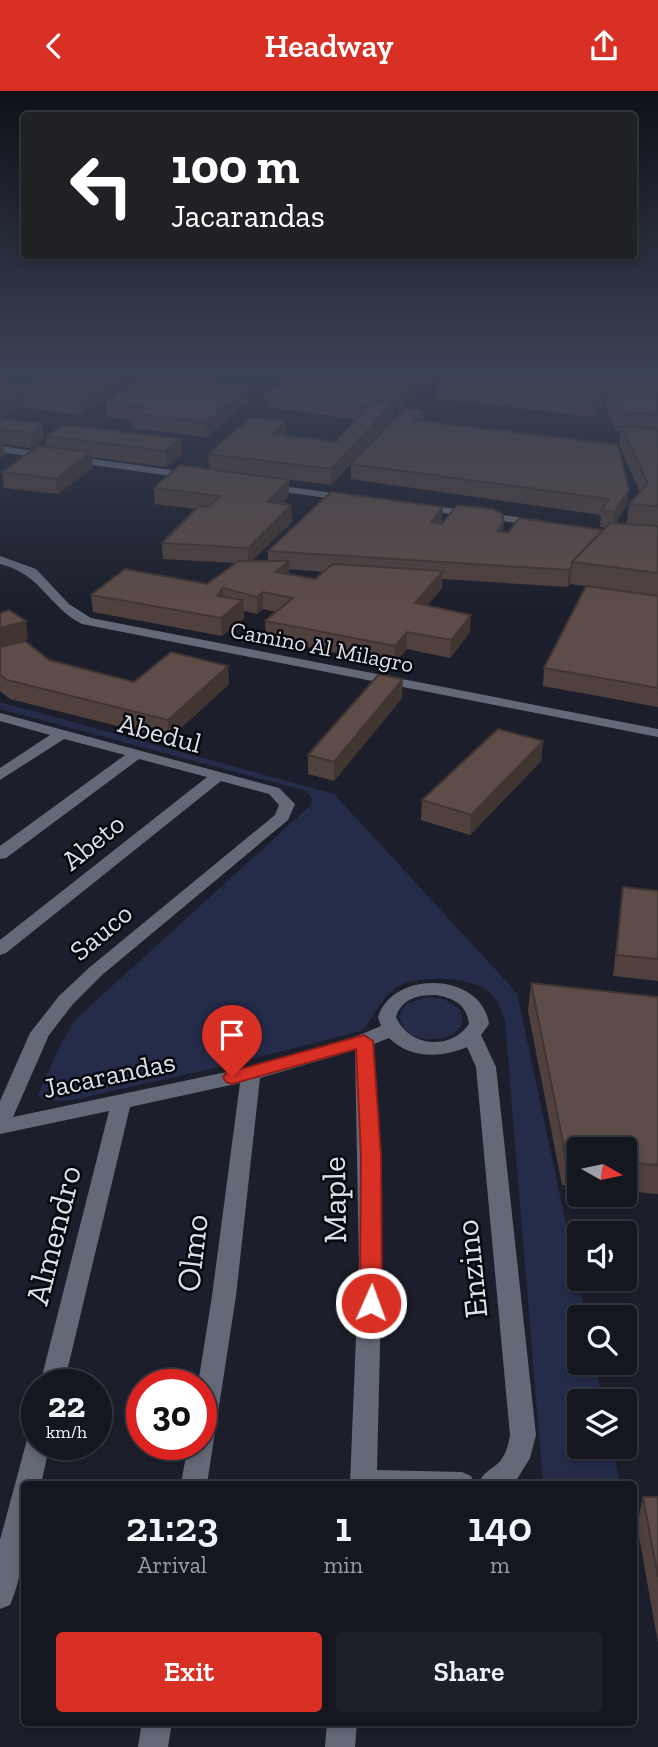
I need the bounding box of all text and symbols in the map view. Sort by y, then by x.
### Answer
icon: back [35,27,73,65]
text: Headway [265,27,393,65]
icon: share [585,27,623,65]
text: 100 m [171,137,299,196]
icon: left [56,140,147,231]
text: Jacarandas [171,197,325,235]
street label: Camino Al Milagro [228,616,416,678]
street label: Abedul [115,706,205,760]
street label: Abeto [55,807,131,877]
street label: Sauco [63,896,139,968]
pin [202,1005,262,1077]
icon: arrive [213,1016,251,1054]
street label: Jacarandas [40,1045,178,1105]
north arrow [567,1137,637,1207]
map controls [567,1137,637,1459]
street label: Maple [314,1156,354,1244]
street label: Almendro [17,1161,89,1309]
street label: Olmo [168,1212,216,1294]
street label: Enzino [446,1218,496,1320]
button: sound [567,1221,637,1291]
position arrow [334,1266,408,1340]
button: search [567,1305,637,1375]
speed limit sign: 30 [126,1369,217,1460]
text: 22 [48,1384,85,1426]
button: layers [567,1389,637,1459]
text: km/h [46,1421,87,1443]
text: 21:23 [126,1501,219,1552]
text: 1 [335,1501,352,1552]
text: 140 [468,1501,532,1552]
text: Arrival [138,1551,207,1579]
text: min [324,1551,363,1579]
text: m [490,1551,510,1579]
button: Exit [56,1632,322,1712]
button: Share [336,1632,602,1712]

